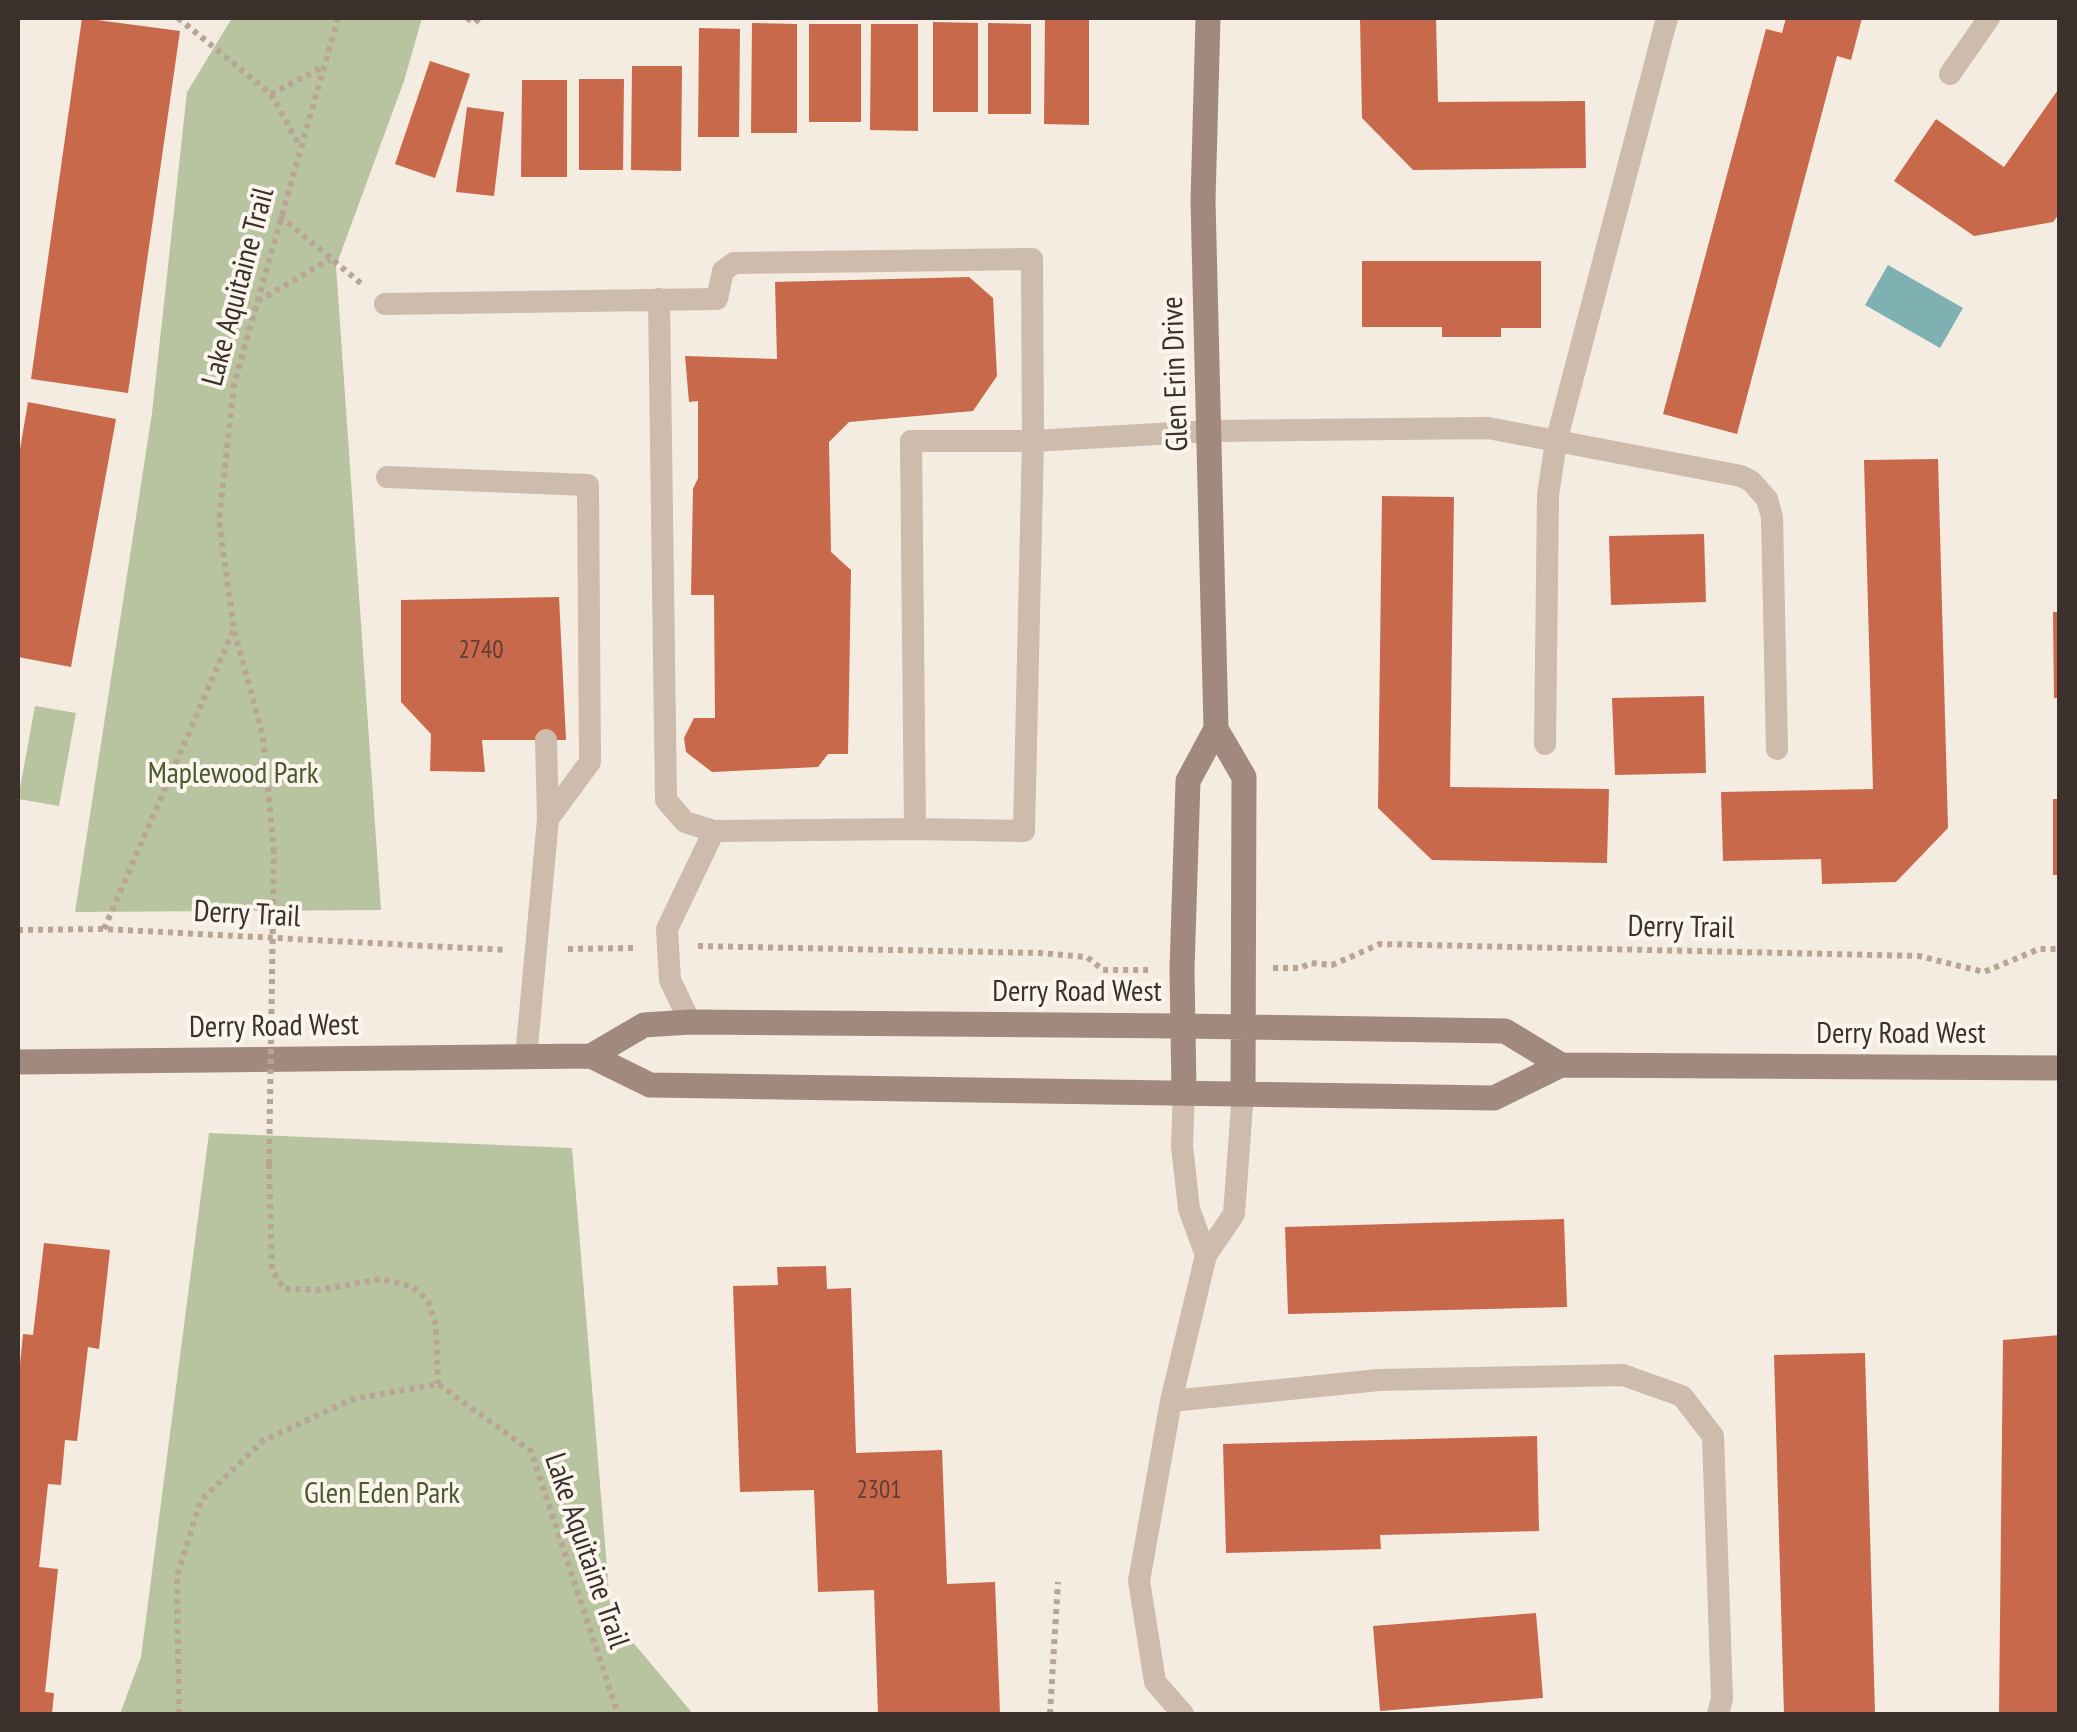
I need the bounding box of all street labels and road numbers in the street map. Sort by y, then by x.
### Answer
street label: Lake Aquitaine Trail [195,184,283,390]
street label: Glen Erin Drive [1155,296,1197,452]
street label: Derry Trail [193,894,301,936]
street label: Derry Trail [1627,909,1735,947]
street label: Derry Road West [992,974,1162,1010]
street label: Derry Road West [189,1008,359,1046]
street label: Derry Road West [1816,1016,1986,1052]
street label: Lake Aquitaine Trail [536,1449,636,1653]

